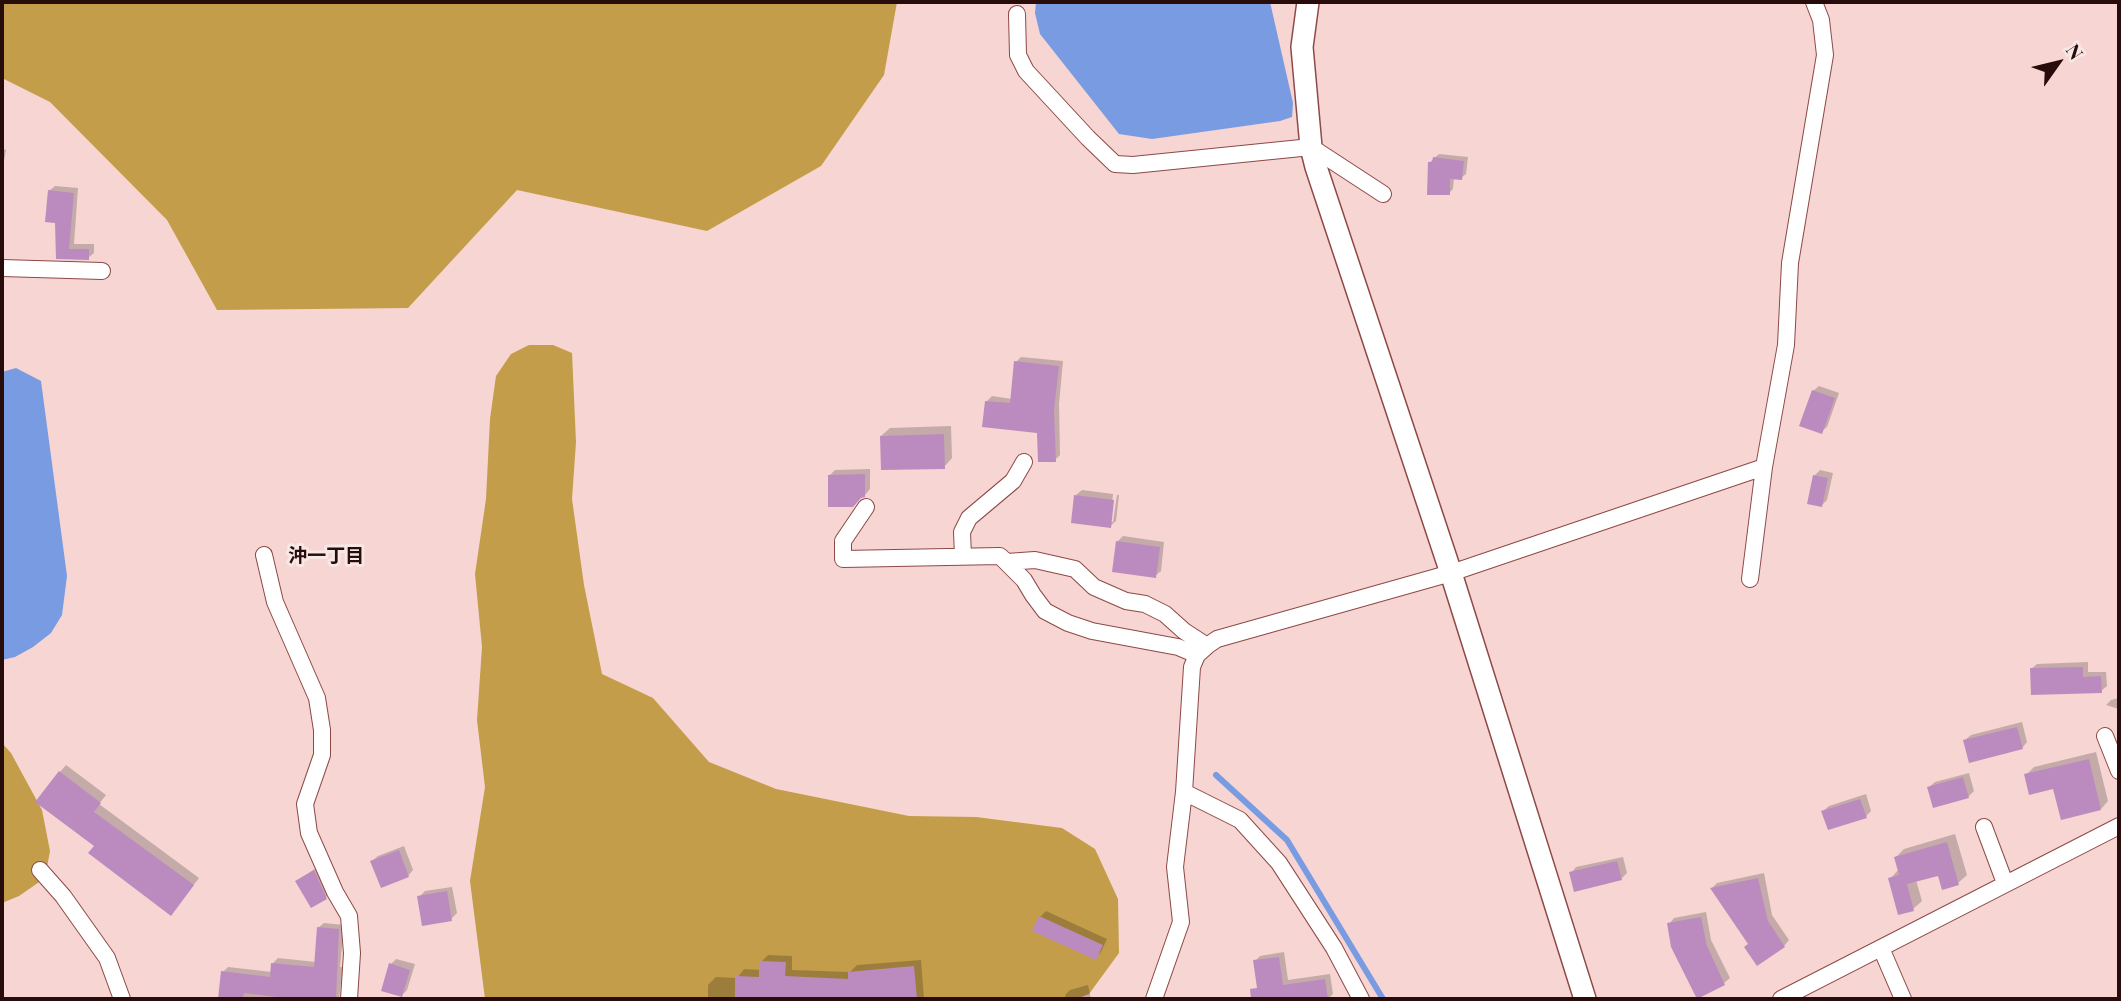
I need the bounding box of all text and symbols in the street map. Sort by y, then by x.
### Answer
north arrow [2023,28,2093,98]
text: N [2061,38,2090,64]
district label: 沖一丁目 [288,545,364,567]

